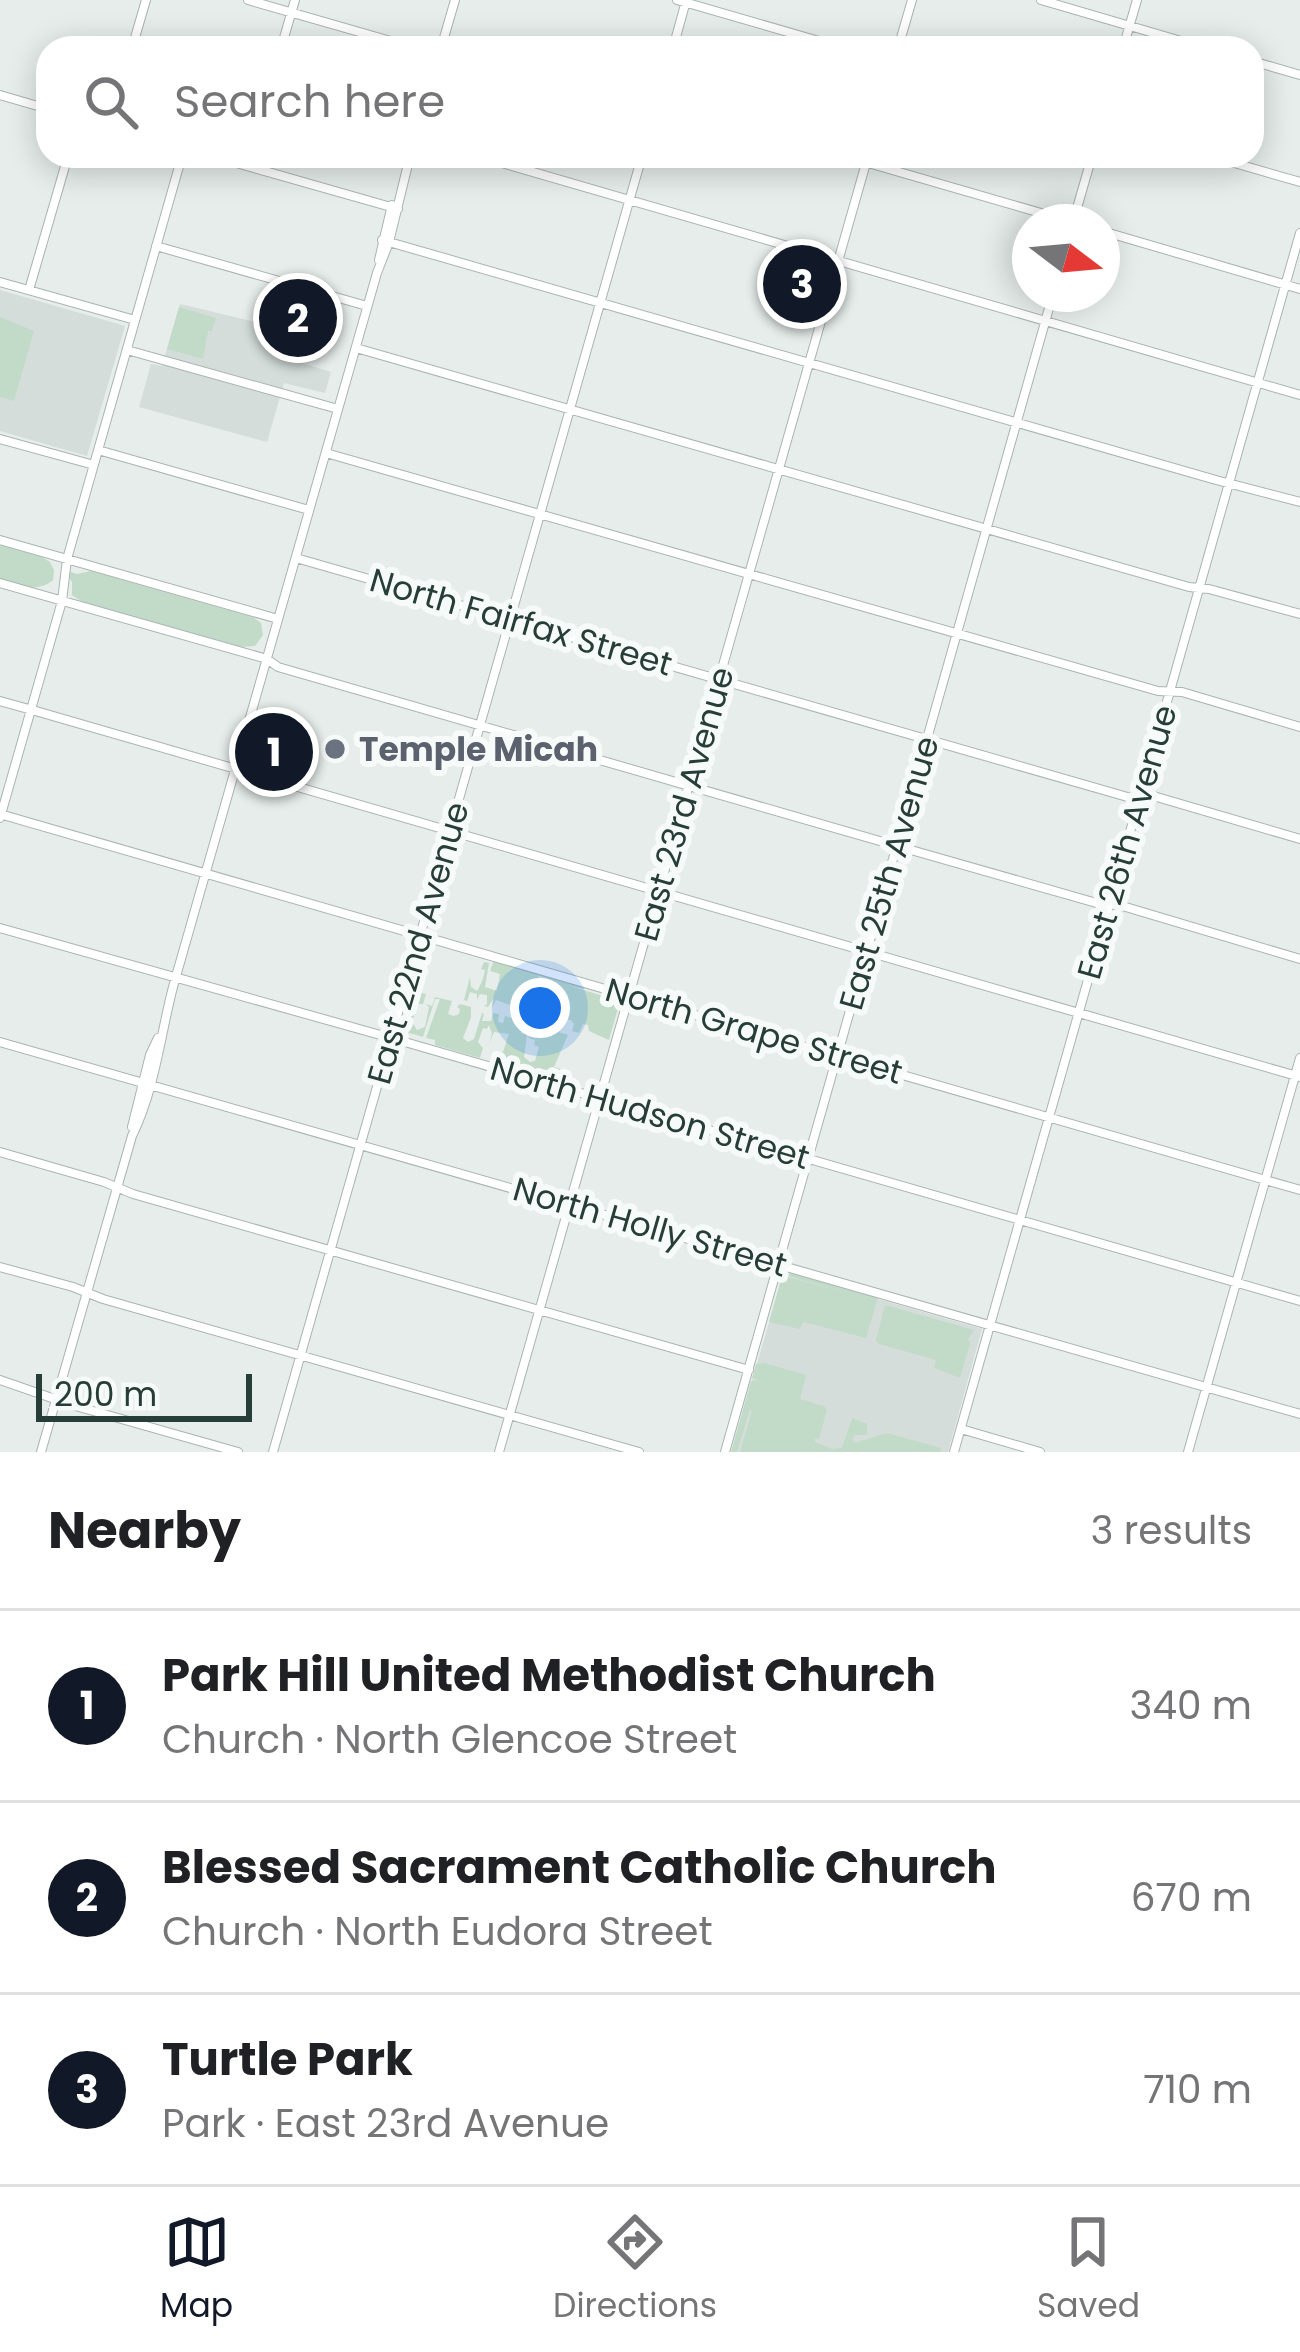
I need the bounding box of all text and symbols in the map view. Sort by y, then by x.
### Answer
search box [36,36,1264,168]
icon: search [78,69,144,135]
text: Search here [174,70,445,133]
north arrow [1012,204,1120,312]
pin: 3 [763,239,841,329]
pin: 2 [259,273,337,363]
street label: North Fairfax Street [364,556,678,688]
street label: East 23rd Avenue [622,661,746,947]
street label: East 26th Avenue [1065,699,1189,985]
pin: 1 [235,707,313,797]
place label: Temple Micah [359,726,598,773]
street label: East 25th Avenue [827,731,951,1015]
marker: Temple Micah [322,736,348,762]
street label: East 22nd Avenue [355,796,481,1090]
street label: North Grape Street [600,966,908,1096]
your location [510,978,570,1038]
street label: North Hudson Street [485,1045,815,1181]
street label: North Holly Street [508,1165,792,1289]
scale bar [36,1368,252,1421]
text: 200 m [54,1371,157,1418]
text: Nearby [48,1494,241,1566]
text: 3 results [1090,1503,1252,1558]
text: Park Hill United Methodist Church [162,1644,936,1707]
text: 1 [80,1678,94,1733]
text: 340 m [1129,1678,1252,1733]
text: Church · North Glencoe Street [162,1712,737,1767]
text: Blessed Sacrament Catholic Church [162,1836,997,1899]
text: 2 [76,1870,98,1925]
text: 670 m [1131,1870,1252,1925]
text: Church · North Eudora Street [162,1904,713,1959]
text: Turtle Park [162,2028,413,2091]
text: 3 [75,2062,99,2117]
text: 710 m [1143,2062,1252,2117]
text: Park · East 23rd Avenue [162,2096,609,2151]
tab: Map [160,2209,233,2331]
tab: Directions [553,2209,717,2331]
tab: Saved [1037,2209,1140,2331]

